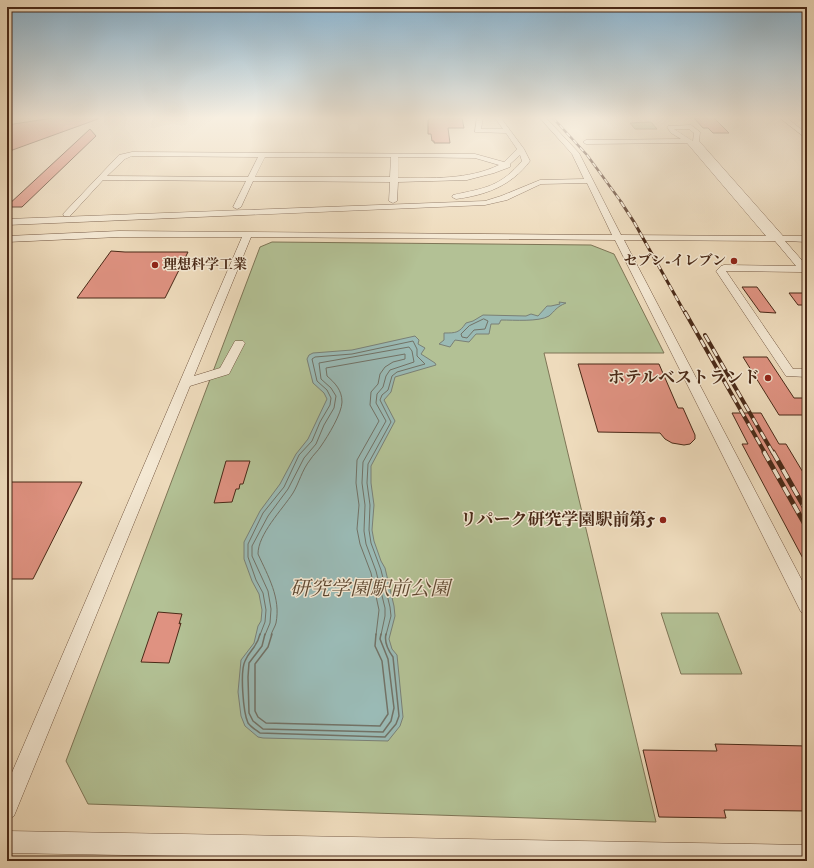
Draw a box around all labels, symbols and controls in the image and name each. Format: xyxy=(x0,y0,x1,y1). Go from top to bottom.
place label: セブン-イレブン xyxy=(623,252,726,270)
place label: 理想科学工業 xyxy=(163,256,247,274)
marker: セブン-イレブン xyxy=(729,256,739,266)
marker: 理想科学工業 xyxy=(150,260,160,270)
place label: ホテルベストランド xyxy=(608,367,760,389)
marker: ホテルベストランド xyxy=(763,373,773,383)
place label: リパーク研究学園駅前第5 xyxy=(460,509,656,531)
marker: リパーク研究学園駅前第5 xyxy=(658,515,668,525)
park label: 研究学園駅前公園 xyxy=(290,577,453,602)

